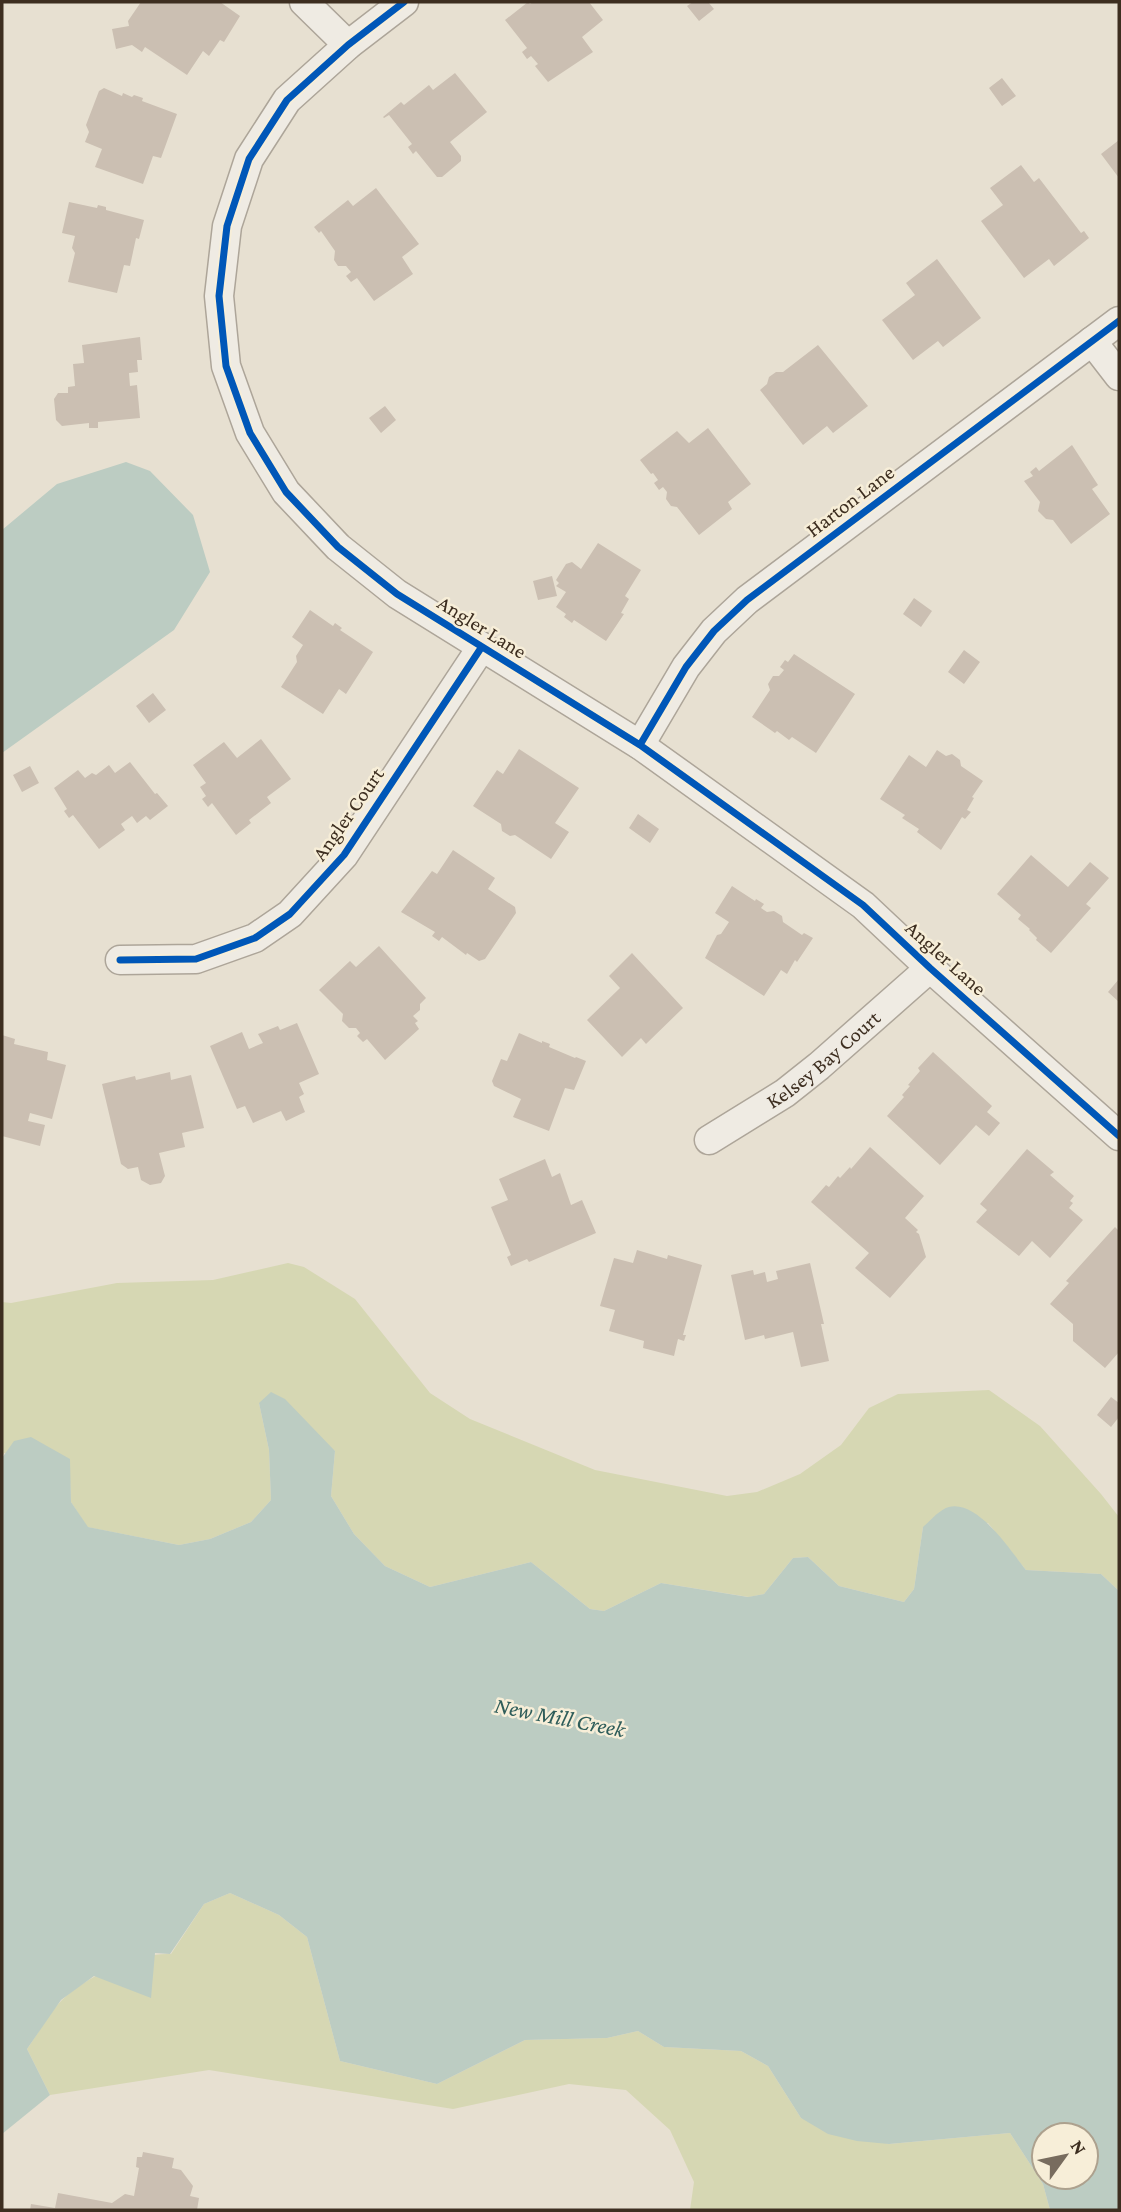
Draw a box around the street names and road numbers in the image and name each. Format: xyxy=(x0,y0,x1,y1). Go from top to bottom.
street label: Harton Lane xyxy=(801,460,899,542)
street label: Angler Lane xyxy=(433,590,531,664)
street label: Angler Court xyxy=(307,762,389,865)
street label: Angler Lane xyxy=(901,916,991,1000)
street label: Kelsey Bay Court xyxy=(762,1005,886,1114)

